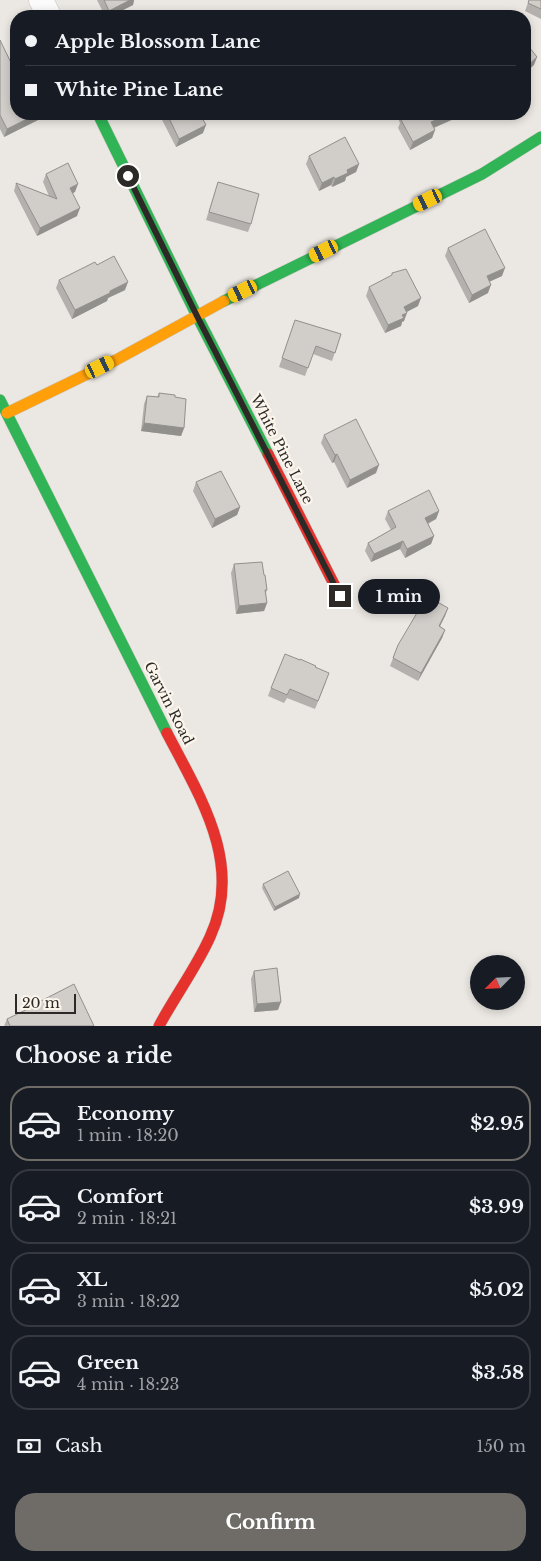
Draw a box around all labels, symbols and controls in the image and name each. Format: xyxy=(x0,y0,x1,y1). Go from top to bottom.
text: Apple Blossom Lane xyxy=(55,30,261,53)
text: White Pine Lane xyxy=(55,78,223,101)
route start xyxy=(117,165,139,187)
car xyxy=(411,187,444,213)
car xyxy=(307,238,340,264)
car xyxy=(226,278,259,304)
car xyxy=(83,354,116,380)
street label: White Pine Lane xyxy=(246,390,317,507)
callout: 1 min xyxy=(358,578,440,614)
route end xyxy=(329,585,351,607)
text: 1 min xyxy=(376,586,422,606)
street label: Garvin Road xyxy=(140,658,198,748)
north arrow xyxy=(470,955,525,1010)
map controls xyxy=(470,955,525,1010)
scale bar xyxy=(15,991,76,1014)
text: 20 m xyxy=(22,994,60,1012)
text: Choose a ride xyxy=(15,1042,172,1069)
icon: car xyxy=(17,1101,62,1146)
text: Economy xyxy=(77,1102,174,1125)
text: $2.95 xyxy=(470,1112,524,1135)
text: 1 min · 18:20 xyxy=(77,1125,179,1145)
icon: car xyxy=(17,1184,62,1229)
text: Comfort xyxy=(77,1185,164,1208)
text: $3.99 xyxy=(469,1195,524,1218)
text: 2 min · 18:21 xyxy=(77,1208,177,1228)
icon: car xyxy=(17,1267,62,1312)
text: XL xyxy=(77,1268,107,1291)
text: $5.02 xyxy=(469,1278,524,1301)
text: 3 min · 18:22 xyxy=(77,1291,180,1311)
icon: car xyxy=(17,1350,62,1395)
text: Green xyxy=(77,1351,139,1374)
text: $3.58 xyxy=(471,1361,524,1384)
text: 4 min · 18:23 xyxy=(77,1374,179,1394)
icon: cash xyxy=(15,1432,43,1460)
text: Cash xyxy=(55,1434,102,1457)
text: 150 m xyxy=(477,1436,526,1456)
button: Confirm xyxy=(15,1493,526,1551)

